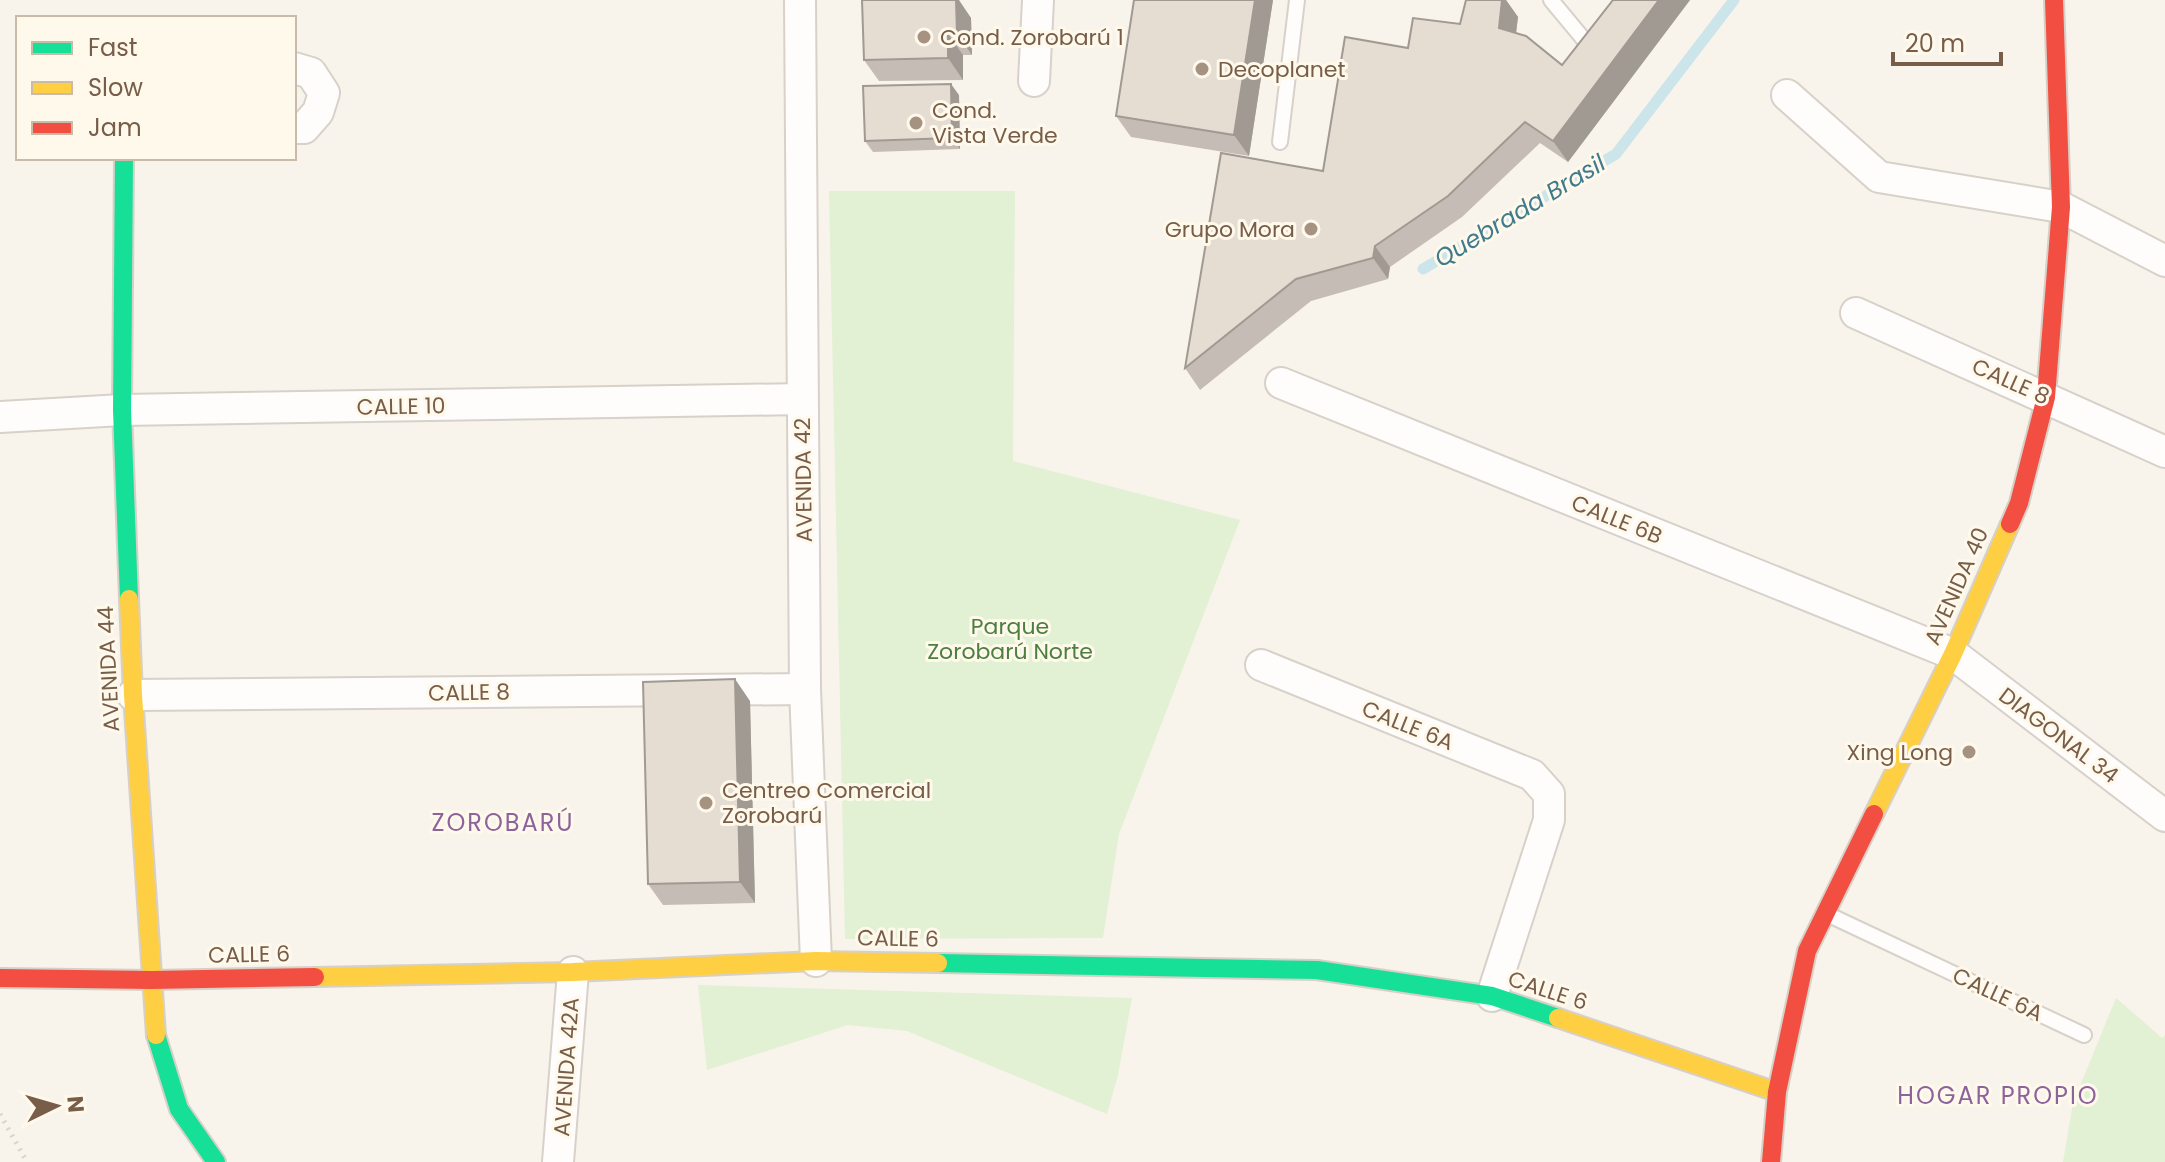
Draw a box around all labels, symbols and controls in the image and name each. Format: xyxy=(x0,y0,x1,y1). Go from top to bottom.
legend xyxy=(16,16,296,160)
scale bar xyxy=(1893,16,2001,66)
place label: Cond. Zorobarú 1 xyxy=(940,22,1124,53)
text: 20 m xyxy=(1905,27,1965,60)
marker: Cond. Zorobarú 1 xyxy=(915,28,933,46)
text: Fast xyxy=(88,31,138,64)
place label: Decoplanet xyxy=(1218,54,1346,85)
marker: Decoplanet xyxy=(1193,60,1211,78)
text: Slow xyxy=(88,71,143,104)
place label: Cond. Vista Verde xyxy=(932,95,1058,151)
text: Jam xyxy=(88,111,142,144)
marker: Cond. Vista Verde xyxy=(907,114,925,132)
water label: Quebrada Brasil xyxy=(1428,146,1612,275)
place label: Grupo Mora xyxy=(1165,214,1295,245)
marker: Grupo Mora xyxy=(1302,220,1320,238)
street label: CALLE 8 xyxy=(1967,351,2054,412)
street label: CALLE 10 xyxy=(356,390,446,423)
street label: AVENIDA 42 xyxy=(787,417,820,543)
street label: CALLE 6B xyxy=(1567,487,1667,552)
street label: AVENIDA 40 xyxy=(1917,522,1996,650)
street label: AVENIDA 44 xyxy=(90,605,127,733)
park label: Parque Zorobarú Norte xyxy=(927,611,1093,667)
street label: CALLE 8 xyxy=(428,676,510,709)
street label: DIAGONAL 34 xyxy=(1992,680,2125,791)
street label: CALLE 6A xyxy=(1357,693,1459,758)
place label: Xing Long xyxy=(1847,737,1953,768)
marker: Xing Long xyxy=(1960,743,1978,761)
place label: Centreo Comercial Zorobarú xyxy=(722,775,931,831)
marker: Centreo Comercial Zorobarú xyxy=(697,794,715,812)
district label: ZOROBARÚ xyxy=(432,806,574,839)
street label: CALLE 6 xyxy=(857,922,939,955)
street label: CALLE 6 xyxy=(208,938,290,971)
street label: CALLE 6A xyxy=(1947,960,2048,1029)
street label: CALLE 6 xyxy=(1504,963,1592,1018)
street label: AVENIDA 42A xyxy=(546,996,587,1138)
north arrow xyxy=(16,1066,96,1146)
district label: HOGAR PROPIO xyxy=(1897,1079,2099,1112)
text: N xyxy=(59,1095,92,1114)

